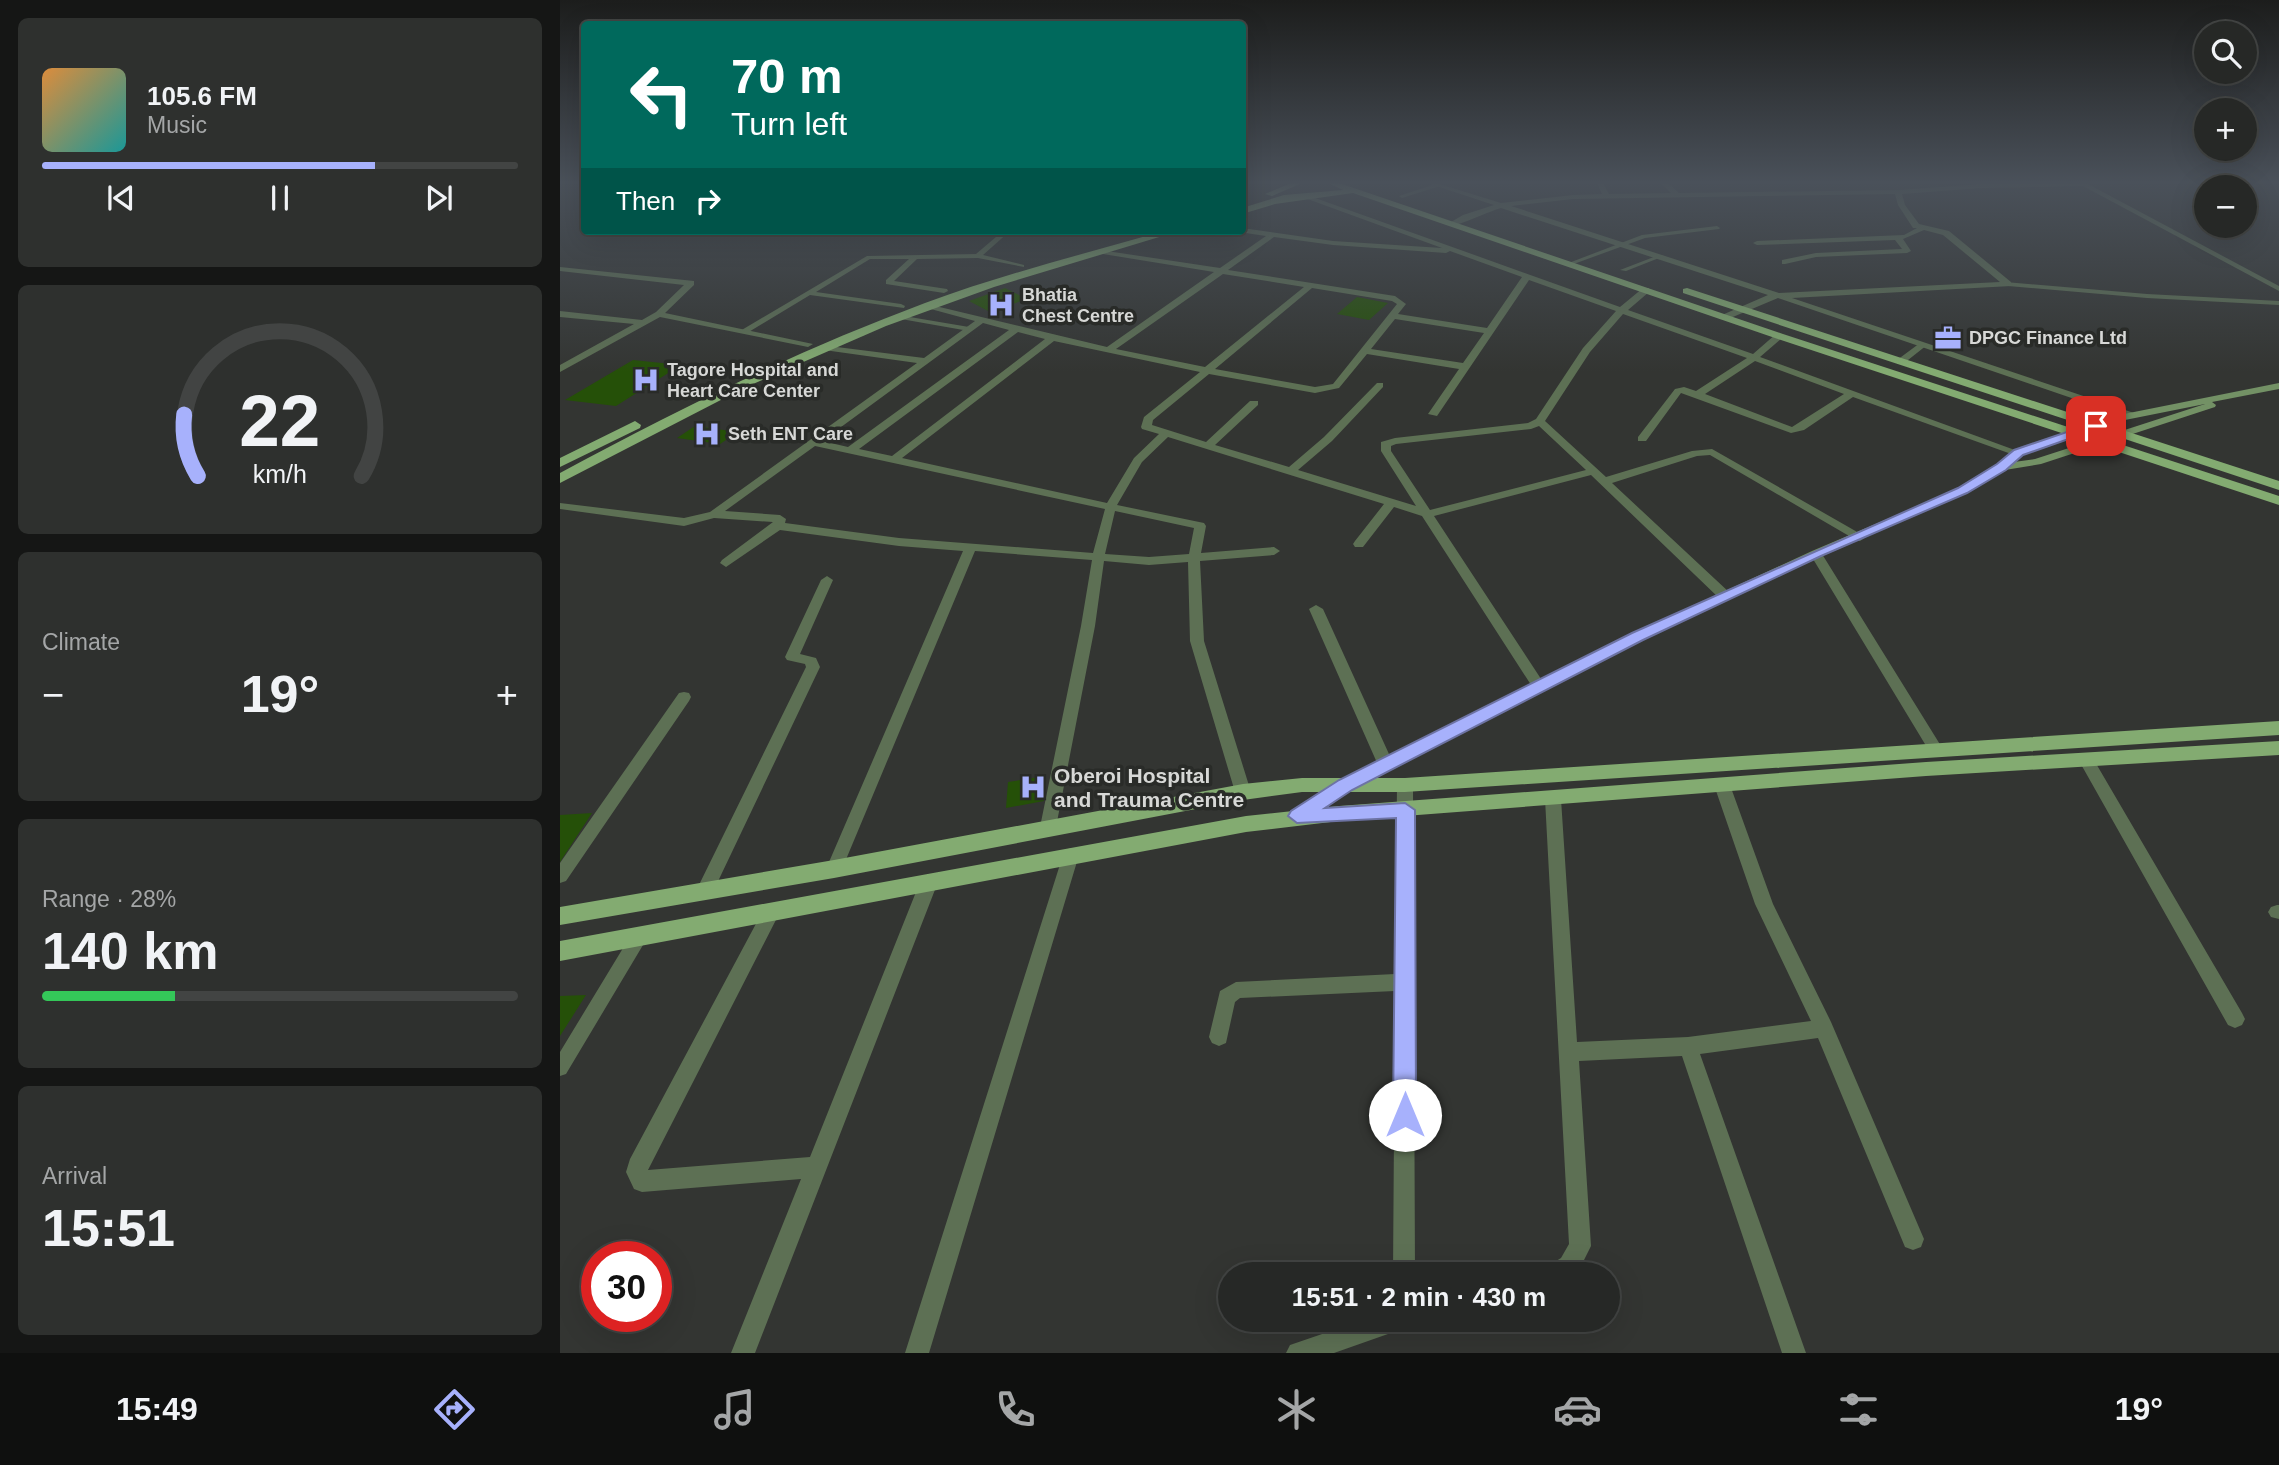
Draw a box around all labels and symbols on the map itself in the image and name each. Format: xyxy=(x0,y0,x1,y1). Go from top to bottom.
place label: Bhatia Chest Centre xyxy=(1022,285,1134,326)
hospital icon: Bhatia Chest Centre xyxy=(986,290,1016,320)
office icon: DPGC Finance Ltd xyxy=(1933,323,1963,353)
place label: DPGC Finance Ltd xyxy=(1969,328,2127,348)
place label: Tagore Hospital and Heart Care Center xyxy=(667,360,839,401)
hospital icon: Tagore Hospital and Heart Care Center xyxy=(631,365,661,395)
pin xyxy=(2066,396,2126,456)
hospital icon: Seth ENT Care xyxy=(692,419,722,449)
place label: Seth ENT Care xyxy=(728,424,853,444)
place label: Oberoi Hospital and Trauma Centre xyxy=(1054,764,1244,811)
hospital icon: Oberoi Hospital and Trauma Centre xyxy=(1018,772,1048,802)
position arrow xyxy=(1368,1078,1442,1152)
speed limit sign: 30 xyxy=(581,1241,672,1332)

